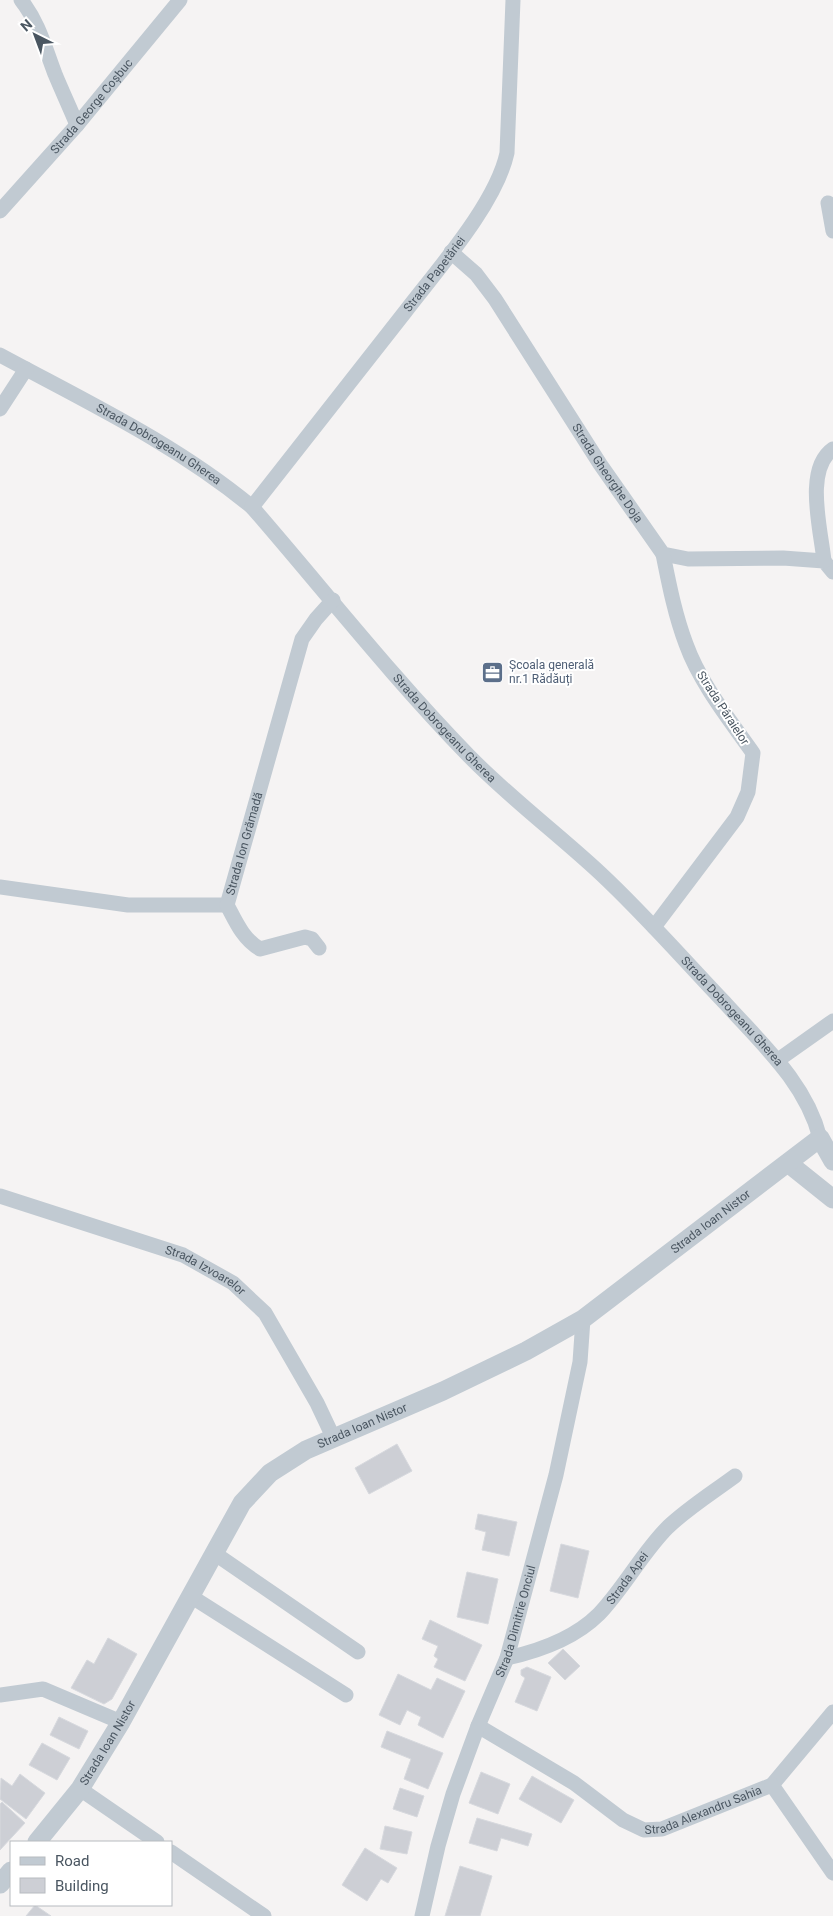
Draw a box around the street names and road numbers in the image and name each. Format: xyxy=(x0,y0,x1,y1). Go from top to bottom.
street label: Strada George Coșbuc xyxy=(48,56,135,157)
street label: Strada Papetăriei xyxy=(401,234,468,315)
street label: Strada Dobrogeanu Gherea xyxy=(94,401,224,488)
street label: Strada Gheorghe Doja xyxy=(569,421,646,525)
street label: Strada Pâraielor xyxy=(694,668,752,748)
street label: Strada Dobrogeanu Gherea xyxy=(390,671,499,785)
street label: Strada Ion Grămadă xyxy=(223,791,265,897)
street label: Strada Dobrogeanu Gherea xyxy=(678,954,786,1069)
street label: Strada Ioan Nistor xyxy=(668,1187,753,1256)
street label: Strada Izvoarelor xyxy=(163,1243,248,1298)
street label: Strada Ioan Nistor xyxy=(315,1400,409,1451)
street label: Strada Apei xyxy=(603,1549,651,1607)
street label: Strada Dimitrie Onciul xyxy=(493,1564,539,1679)
street label: Strada Ioan Nistor xyxy=(77,1698,138,1788)
street label: Strada Alexandru Sahia xyxy=(644,1783,764,1837)

